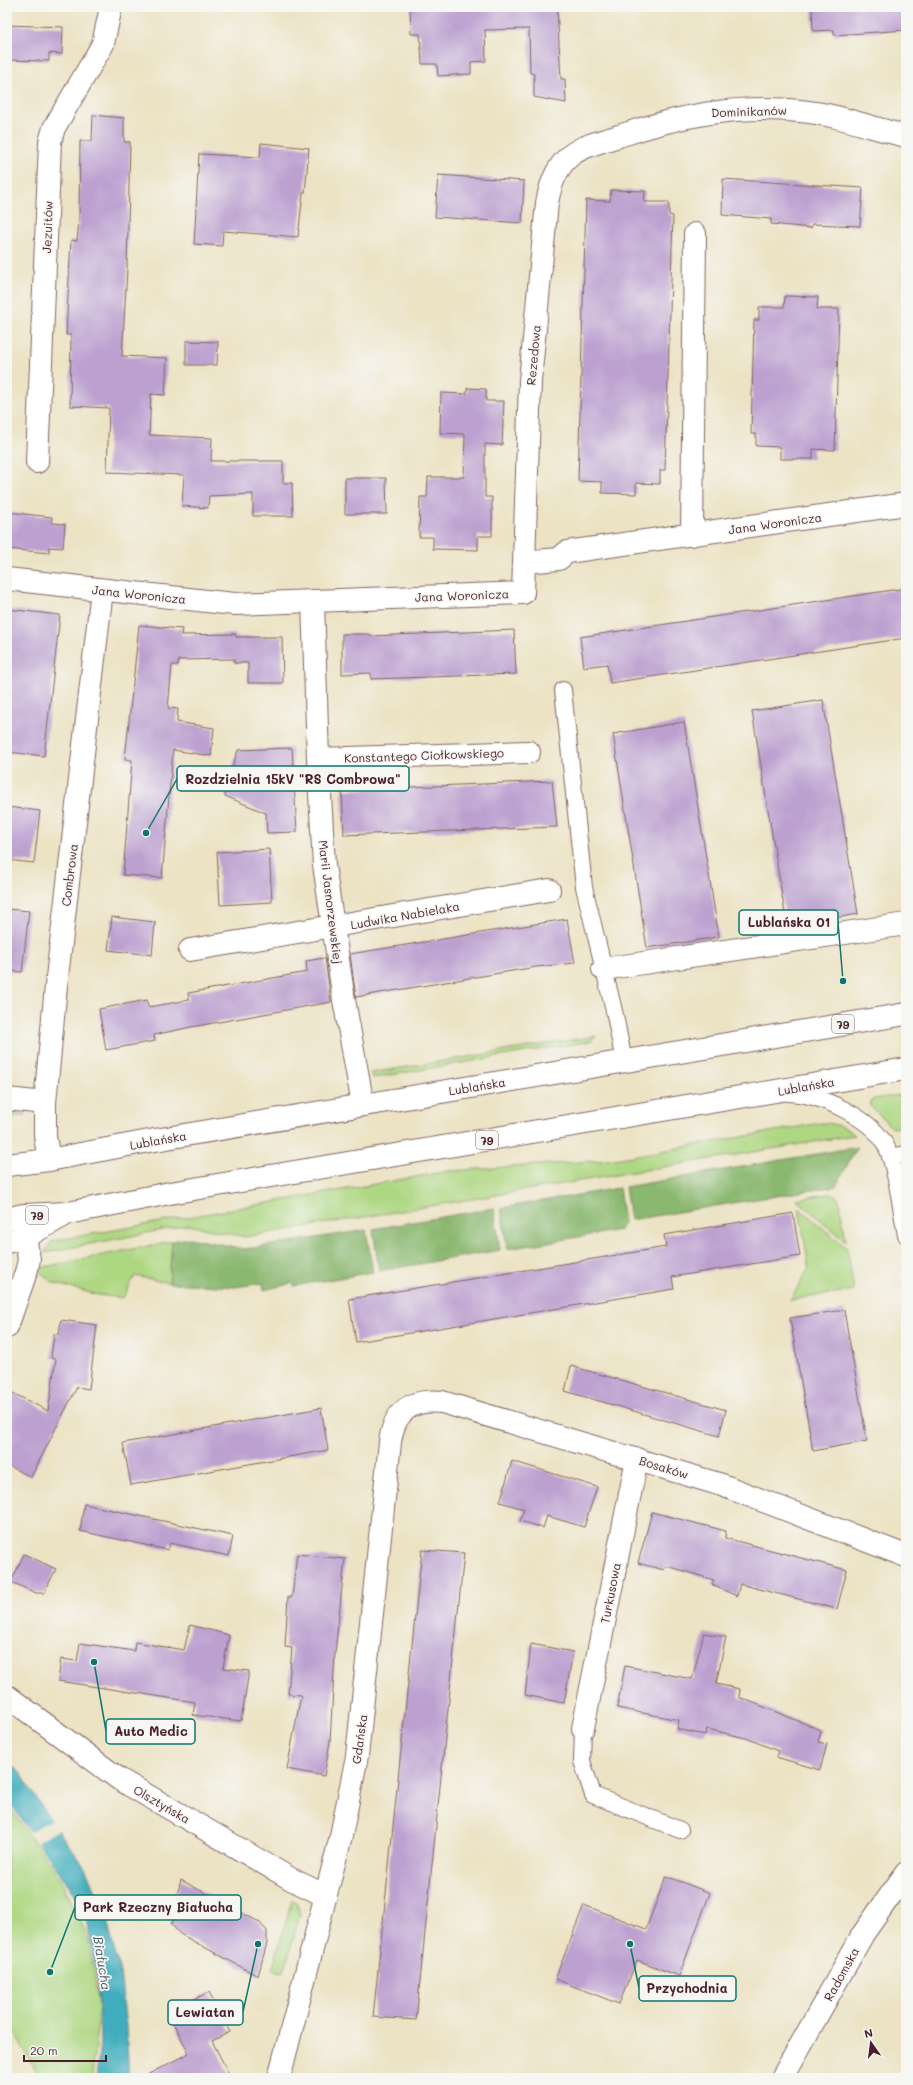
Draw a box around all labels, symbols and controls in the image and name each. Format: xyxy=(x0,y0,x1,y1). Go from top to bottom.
street label: Dominikanów xyxy=(711,102,787,120)
street label: Jezuitów xyxy=(38,200,56,254)
street label: Rezedowa xyxy=(522,324,544,386)
street label: Jana Woronicza xyxy=(727,509,823,537)
street label: Jana Woronicza xyxy=(91,581,187,607)
street label: Jana Woronicza xyxy=(415,585,509,605)
street label: Konstantego Ciołkowskiego xyxy=(344,744,504,766)
callout: Rozdzielnia 15kV "RS Combrowa" xyxy=(177,766,409,791)
text: Rozdzielnia 15kV "RS Combrowa" xyxy=(185,770,401,787)
street label: Marii Jasnorzewskiej xyxy=(315,839,347,965)
street label: Combrowa xyxy=(57,843,81,907)
street label: Ludwika Nabielaka xyxy=(349,898,461,932)
callout: Lublańska 01 xyxy=(739,910,838,935)
text: Lublańska 01 xyxy=(748,913,830,930)
road number: 79 xyxy=(832,1015,854,1033)
street label: Lublańska xyxy=(776,1073,836,1099)
street label: Lublańska xyxy=(447,1074,507,1098)
street label: Lublańska xyxy=(128,1127,188,1153)
road number: 79 xyxy=(476,1131,498,1149)
road number: 79 xyxy=(26,1206,48,1224)
street label: Bosaków xyxy=(637,1452,691,1482)
street label: Turkusowa xyxy=(596,1561,624,1625)
street label: Gdańska xyxy=(348,1713,370,1765)
callout: Auto Medic xyxy=(106,1719,195,1744)
text: Auto Medic xyxy=(114,1722,188,1739)
street label: Olsztyńska xyxy=(131,1781,193,1827)
callout: Park Rzeczny Białucha xyxy=(75,1895,241,1920)
text: Park Rzeczny Białucha xyxy=(83,1898,233,1916)
water label: Białucha xyxy=(90,1935,116,1991)
street label: Radomska xyxy=(820,1944,862,2004)
callout: Przychodnia xyxy=(639,1976,736,2001)
text: Przychodnia xyxy=(646,1979,728,1997)
callout: Lewiatan xyxy=(168,2000,243,2025)
text: Lewiatan xyxy=(176,2003,234,2020)
north arrow xyxy=(851,2023,891,2063)
text: N xyxy=(863,2025,874,2041)
scale bar xyxy=(24,2037,106,2063)
text: 20 m xyxy=(30,2042,58,2058)

